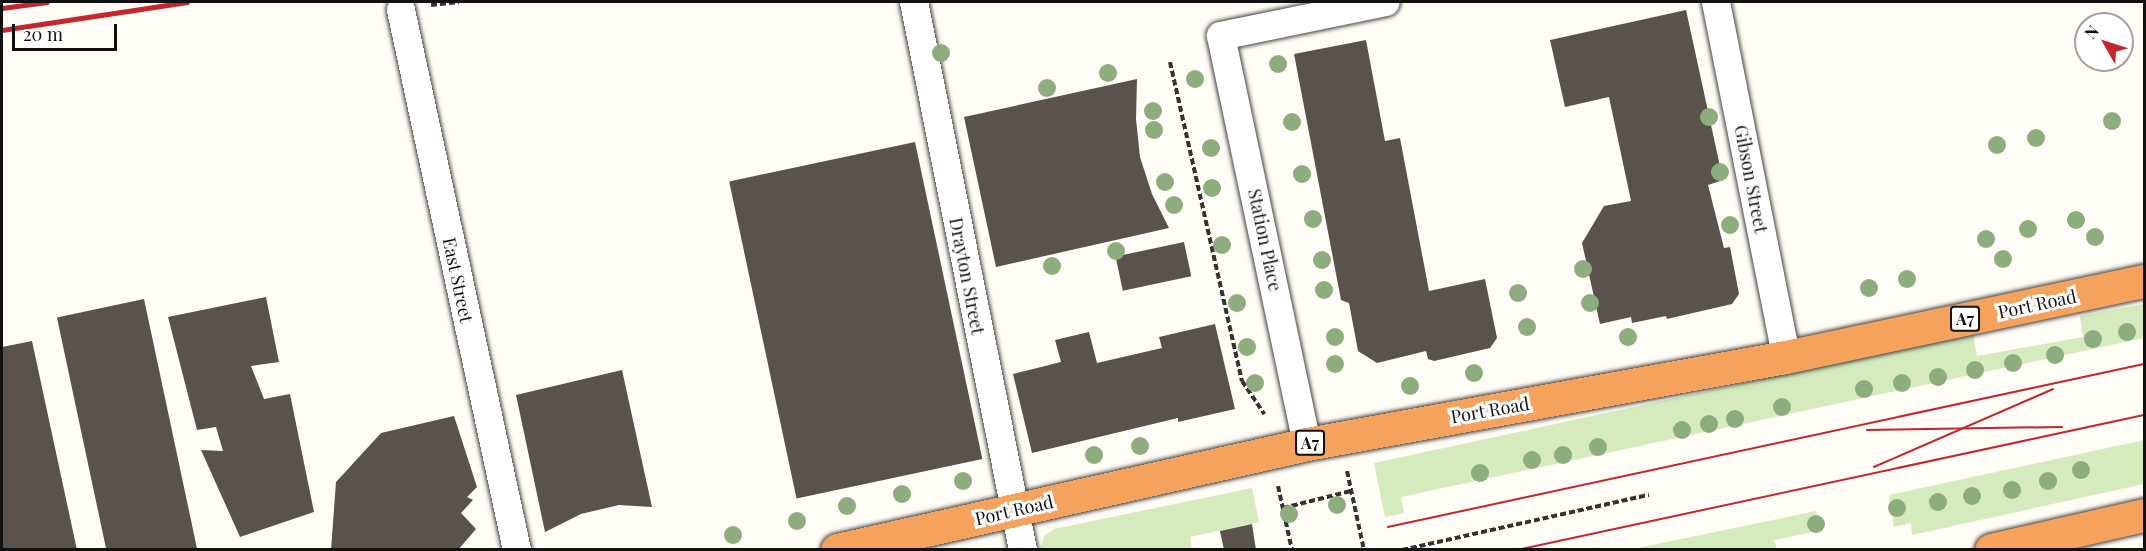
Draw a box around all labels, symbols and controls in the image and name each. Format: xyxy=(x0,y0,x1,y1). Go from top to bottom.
scale bar xyxy=(15,12,120,50)
north arrow xyxy=(2074,12,2134,72)
text: N xyxy=(2079,21,2103,43)
text: 20 m xyxy=(23,22,63,46)
street label: Gibson Street xyxy=(1730,123,1772,235)
street label: Station Place xyxy=(1244,187,1286,293)
street label: Drayton Street xyxy=(945,216,989,336)
street label: East Street xyxy=(438,235,478,325)
street label: Port Road xyxy=(1996,285,2078,323)
road number: A7 xyxy=(1950,306,1980,332)
street label: Port Road xyxy=(1449,392,1531,428)
road number: A7 xyxy=(1295,430,1325,456)
street label: Port Road xyxy=(973,490,1055,530)

